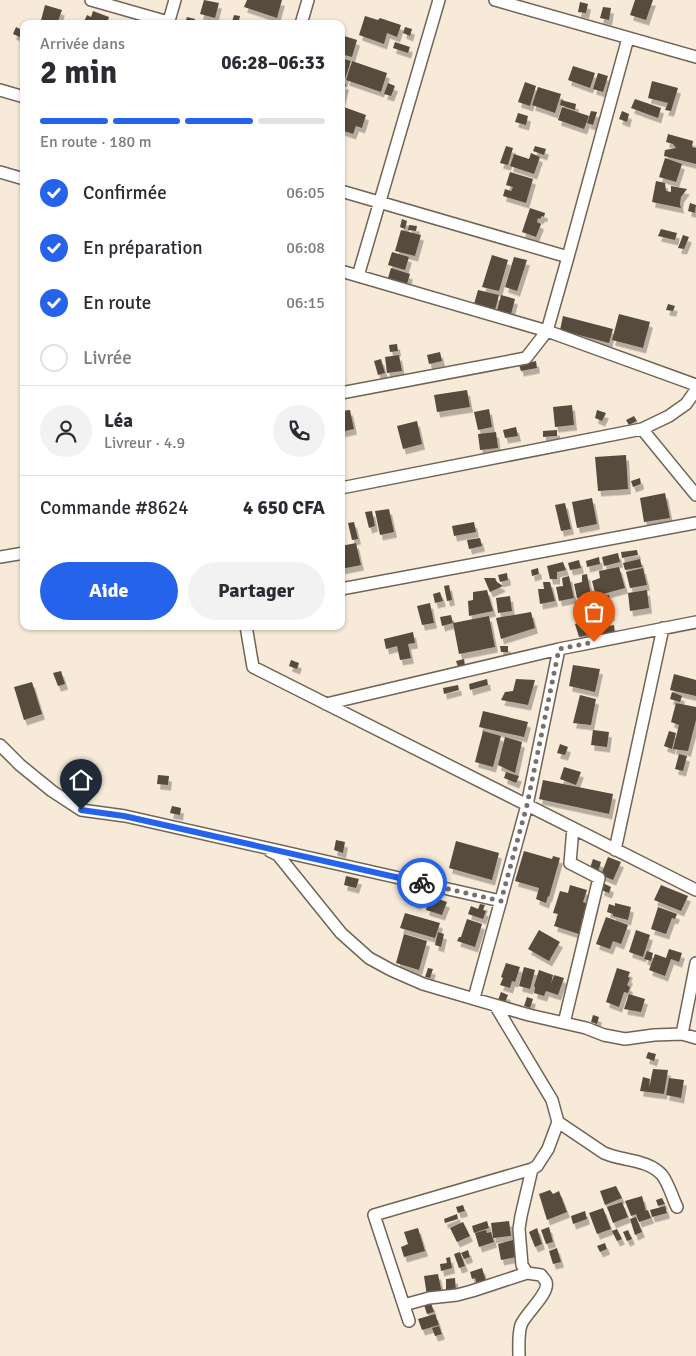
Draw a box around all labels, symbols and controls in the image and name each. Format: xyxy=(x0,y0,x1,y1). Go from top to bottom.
text: Arrivée dans xyxy=(40,34,125,54)
text: 06:28–06:33 xyxy=(221,51,325,75)
text: 2 min xyxy=(40,53,117,92)
text: En route · 180 m xyxy=(40,132,152,152)
icon: check xyxy=(40,179,68,207)
text: Confirmée xyxy=(83,181,167,205)
text: 06:05 xyxy=(286,183,325,203)
icon: check xyxy=(40,234,68,262)
text: En préparation xyxy=(83,236,203,260)
text: 06:08 xyxy=(286,238,325,258)
icon: check xyxy=(40,289,68,317)
text: En route xyxy=(83,291,151,315)
text: 06:15 xyxy=(286,293,325,313)
text: Livrée xyxy=(83,346,132,370)
button: person xyxy=(40,405,92,457)
button: phone xyxy=(273,405,325,457)
text: Léa xyxy=(104,409,133,433)
text: Livreur · 4.9 xyxy=(104,433,185,453)
text: Commande #8624 xyxy=(40,496,189,520)
text: 4 650 CFA xyxy=(243,496,325,520)
button: Aide xyxy=(40,562,178,620)
button: Partager xyxy=(188,562,325,620)
pin xyxy=(573,591,615,642)
icon: bag xyxy=(580,598,608,626)
pin xyxy=(60,759,102,810)
icon: home xyxy=(67,766,95,794)
courier xyxy=(397,858,447,908)
icon: bike xyxy=(408,869,436,897)

